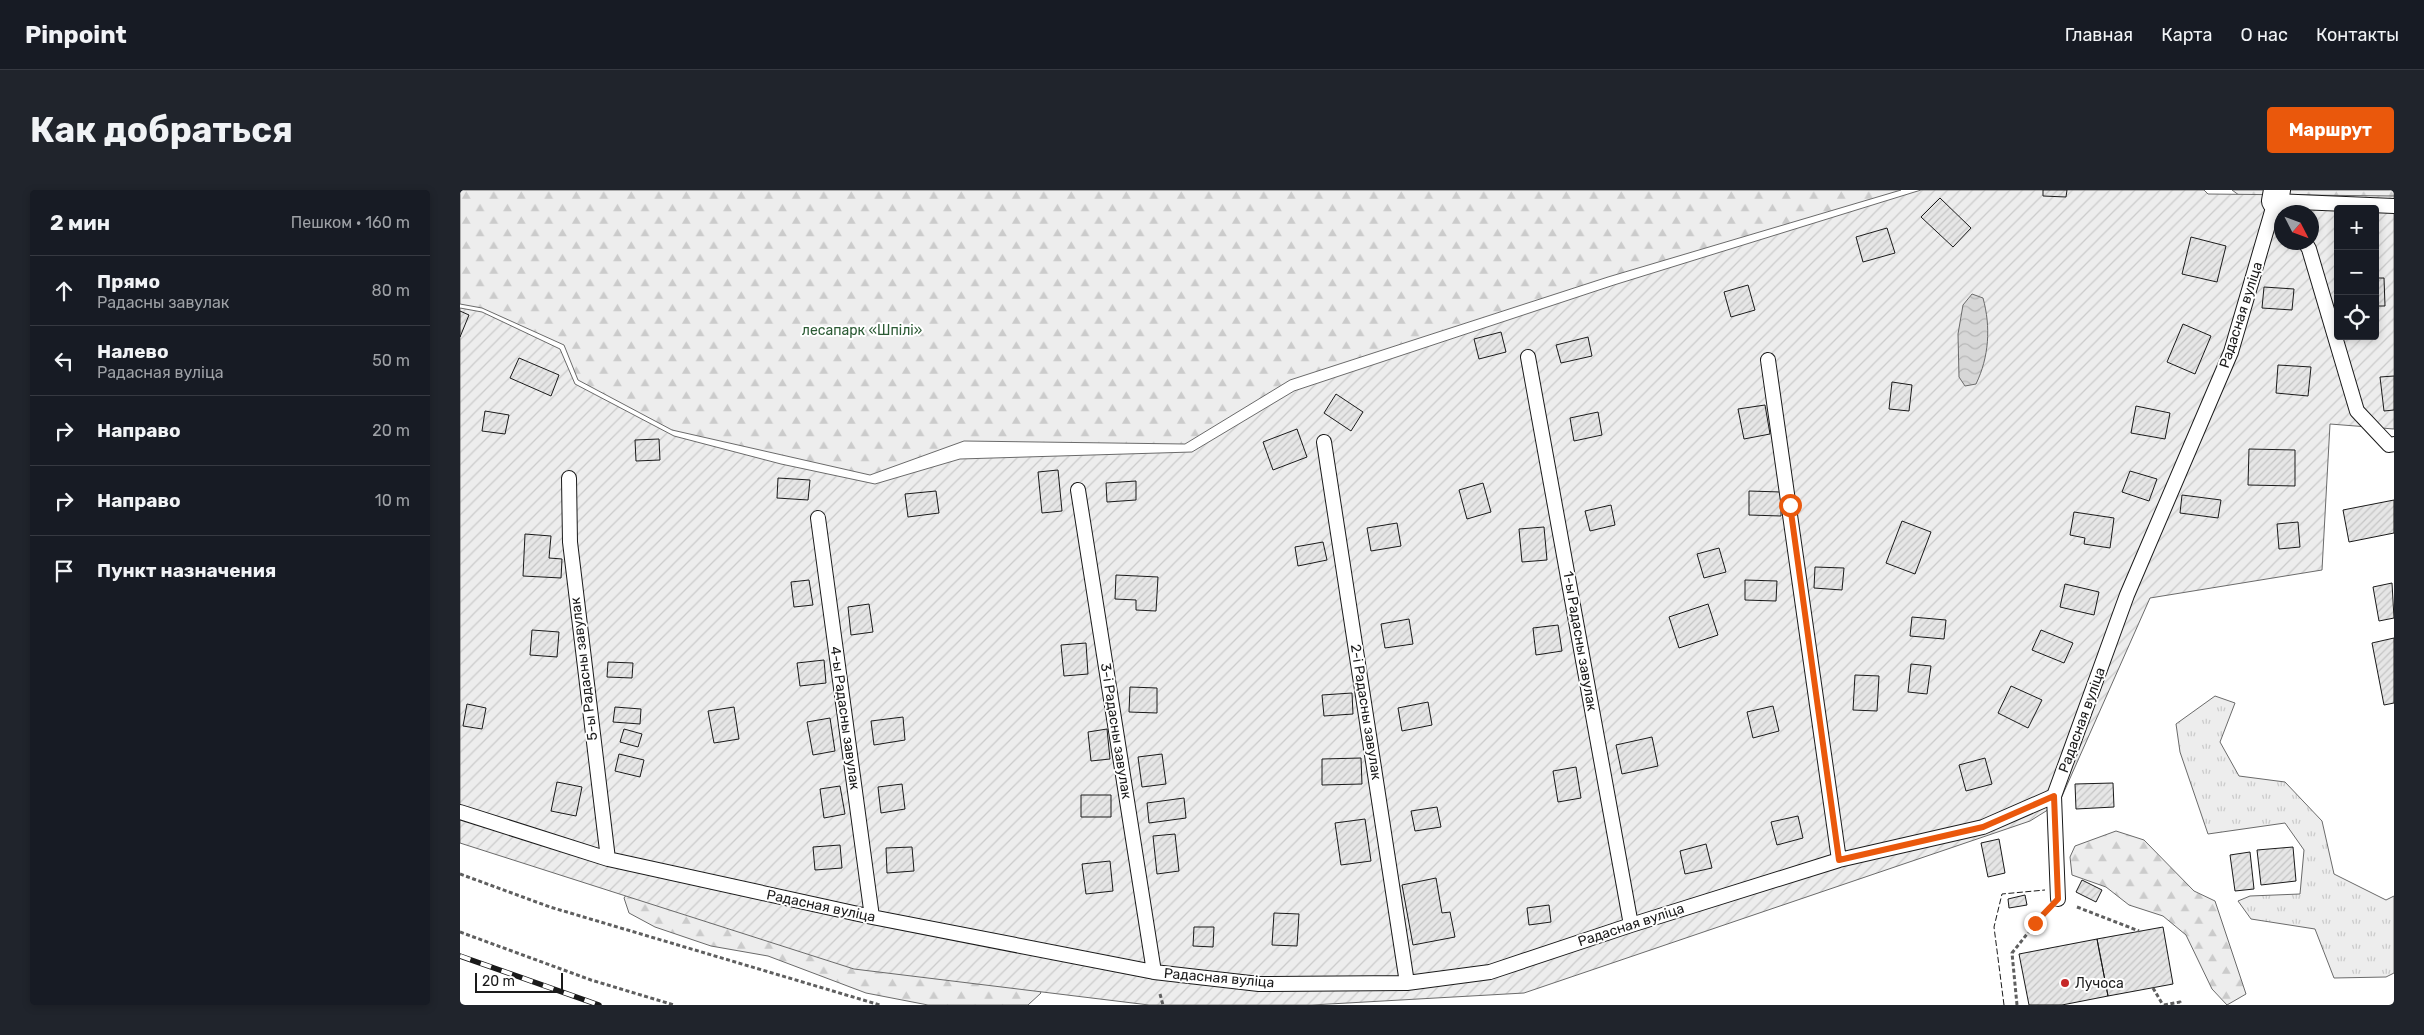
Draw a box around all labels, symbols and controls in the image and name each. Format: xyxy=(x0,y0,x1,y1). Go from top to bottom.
text: Pinpoint xyxy=(25,21,127,49)
text: Главная xyxy=(2065,24,2133,46)
text: Карта xyxy=(2161,24,2213,46)
text: О нас xyxy=(2241,24,2288,46)
text: Контакты xyxy=(2316,24,2399,46)
button: Маршрут xyxy=(2267,107,2394,153)
text: Как добраться xyxy=(30,109,293,151)
north arrow xyxy=(2274,205,2319,250)
map controls xyxy=(2334,205,2379,340)
button: + xyxy=(2334,205,2379,250)
text: 2 мин xyxy=(50,210,110,235)
text: Пешком · 160 m xyxy=(291,213,410,232)
button: − xyxy=(2334,250,2379,295)
street label: Радасная вуліца xyxy=(2216,260,2266,370)
text: Прямо xyxy=(97,270,160,293)
icon: ahead xyxy=(50,277,78,305)
text: 80 m xyxy=(372,281,410,300)
text: Радасны завулак xyxy=(97,293,229,312)
button: locate xyxy=(2334,295,2379,340)
park label: лесапарк «Шпілі» xyxy=(802,322,922,339)
text: Налево xyxy=(97,340,169,363)
icon: left xyxy=(50,347,78,375)
text: 50 m xyxy=(372,351,410,370)
text: Радасная вуліца xyxy=(97,363,224,382)
icon: right xyxy=(50,417,78,445)
text: Направо xyxy=(97,419,181,442)
text: 20 m xyxy=(372,421,410,440)
icon: right xyxy=(50,487,78,515)
text: Направо xyxy=(97,489,181,512)
text: 10 m xyxy=(375,491,410,510)
route start xyxy=(1779,494,1802,517)
icon: arrive xyxy=(50,557,78,585)
text: Пункт назначения xyxy=(97,559,276,582)
street label: 1-ы Радасны завулак xyxy=(1559,570,1601,713)
street label: 5-ы Радасны завулак xyxy=(567,596,601,742)
street label: 2-і Радасны завулак xyxy=(1347,643,1385,782)
street label: 4-ы Радасны завулак xyxy=(827,645,864,791)
street label: 3-і Радасны завулак xyxy=(1097,662,1135,801)
street label: Радасная вуліца xyxy=(2055,665,2109,775)
street label: Радасная вуліца xyxy=(765,886,877,926)
street label: Радасная вуліца xyxy=(1576,900,1686,950)
route end xyxy=(2024,912,2047,935)
street label: Радасная вуліца xyxy=(1163,965,1275,991)
scale bar xyxy=(475,970,562,993)
text: 20 m xyxy=(482,973,515,990)
place label: Лучоса xyxy=(2075,975,2124,992)
marker: Лучоса xyxy=(2059,977,2071,989)

